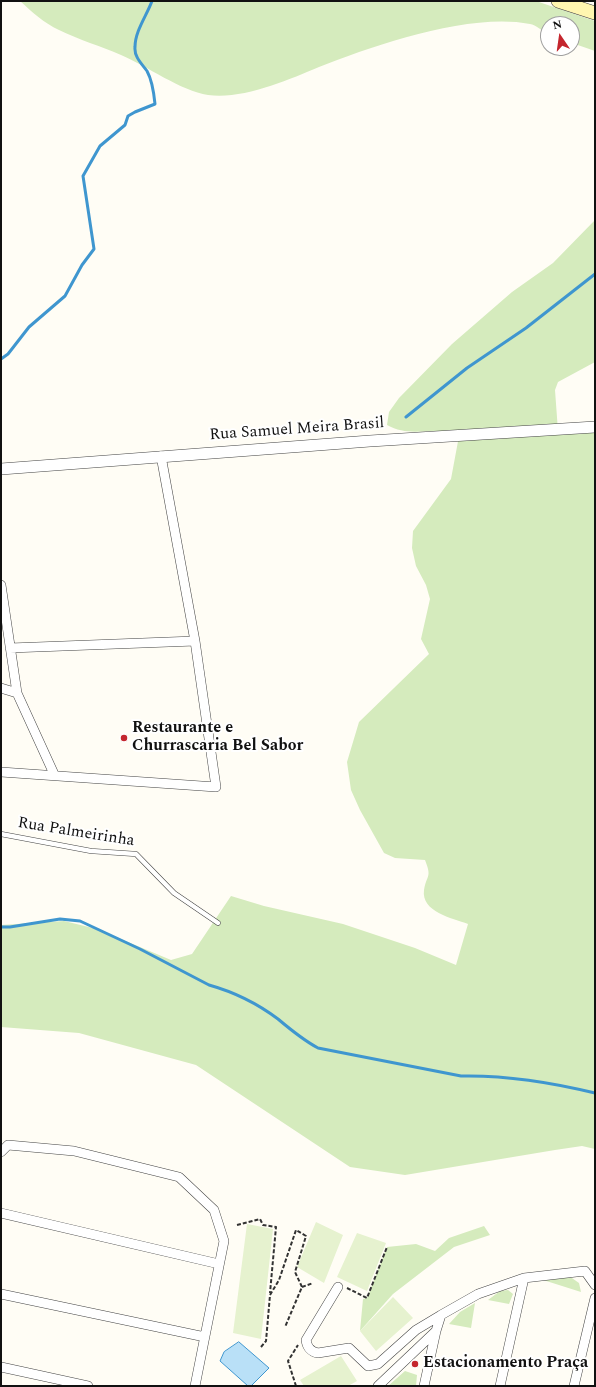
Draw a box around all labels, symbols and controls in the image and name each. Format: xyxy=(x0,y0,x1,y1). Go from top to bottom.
north arrow xyxy=(540,16,580,56)
text: N xyxy=(551,16,564,34)
street label: Rua Samuel Meira Brasil xyxy=(209,414,385,446)
place label: Restaurante e Churrascaria Bel Sabor xyxy=(132,719,303,757)
marker: Restaurante e Churrascaria Bel Sabor xyxy=(119,733,129,743)
street label: Rua Palmeirinha xyxy=(16,814,136,852)
place label: Estacionamento Praça xyxy=(423,1354,588,1374)
marker: Estacionamento Praça xyxy=(410,1359,420,1369)

